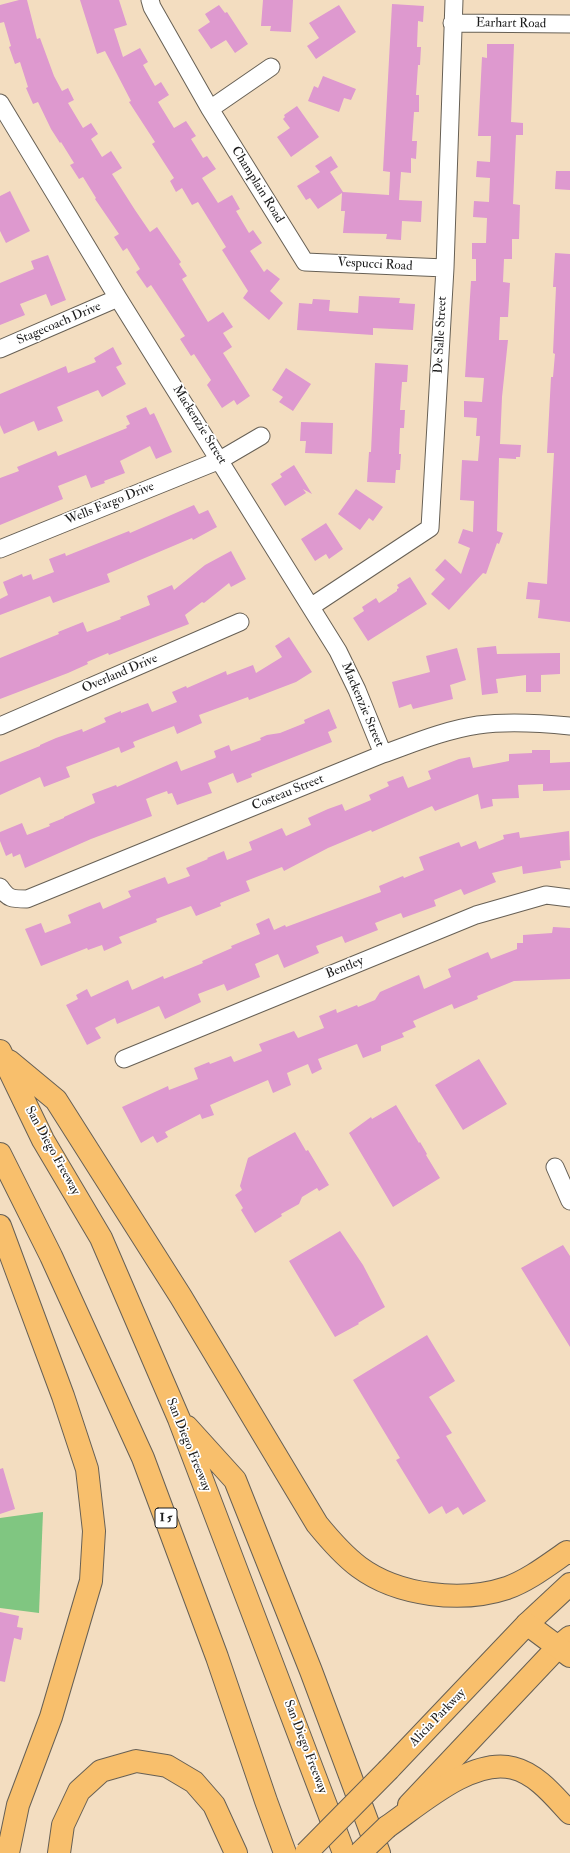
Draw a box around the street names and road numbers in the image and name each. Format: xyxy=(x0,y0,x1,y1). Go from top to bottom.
street label: Earhart Road xyxy=(476,16,546,32)
street label: Champlain Road xyxy=(227,144,287,226)
street label: Vespucci Road xyxy=(337,255,413,275)
street label: De Salle Street xyxy=(431,296,451,374)
street label: Stagecoach Drive xyxy=(15,299,103,349)
street label: Mackenzie Street xyxy=(168,383,230,467)
street label: Wells Fargo Drive xyxy=(63,479,157,529)
street label: Overland Drive xyxy=(80,651,160,697)
street label: Mackenzie Street xyxy=(337,660,387,750)
street label: Costeau Street xyxy=(250,772,326,814)
street label: Bentley xyxy=(324,953,366,983)
street label: San Diego Freeway xyxy=(21,1104,83,1198)
street label: San Diego Freeway xyxy=(162,1396,214,1494)
road number: I 5 xyxy=(155,1508,177,1528)
street label: Alicia Parkway xyxy=(407,1686,469,1750)
street label: San Diego Freeway xyxy=(280,1698,330,1796)

